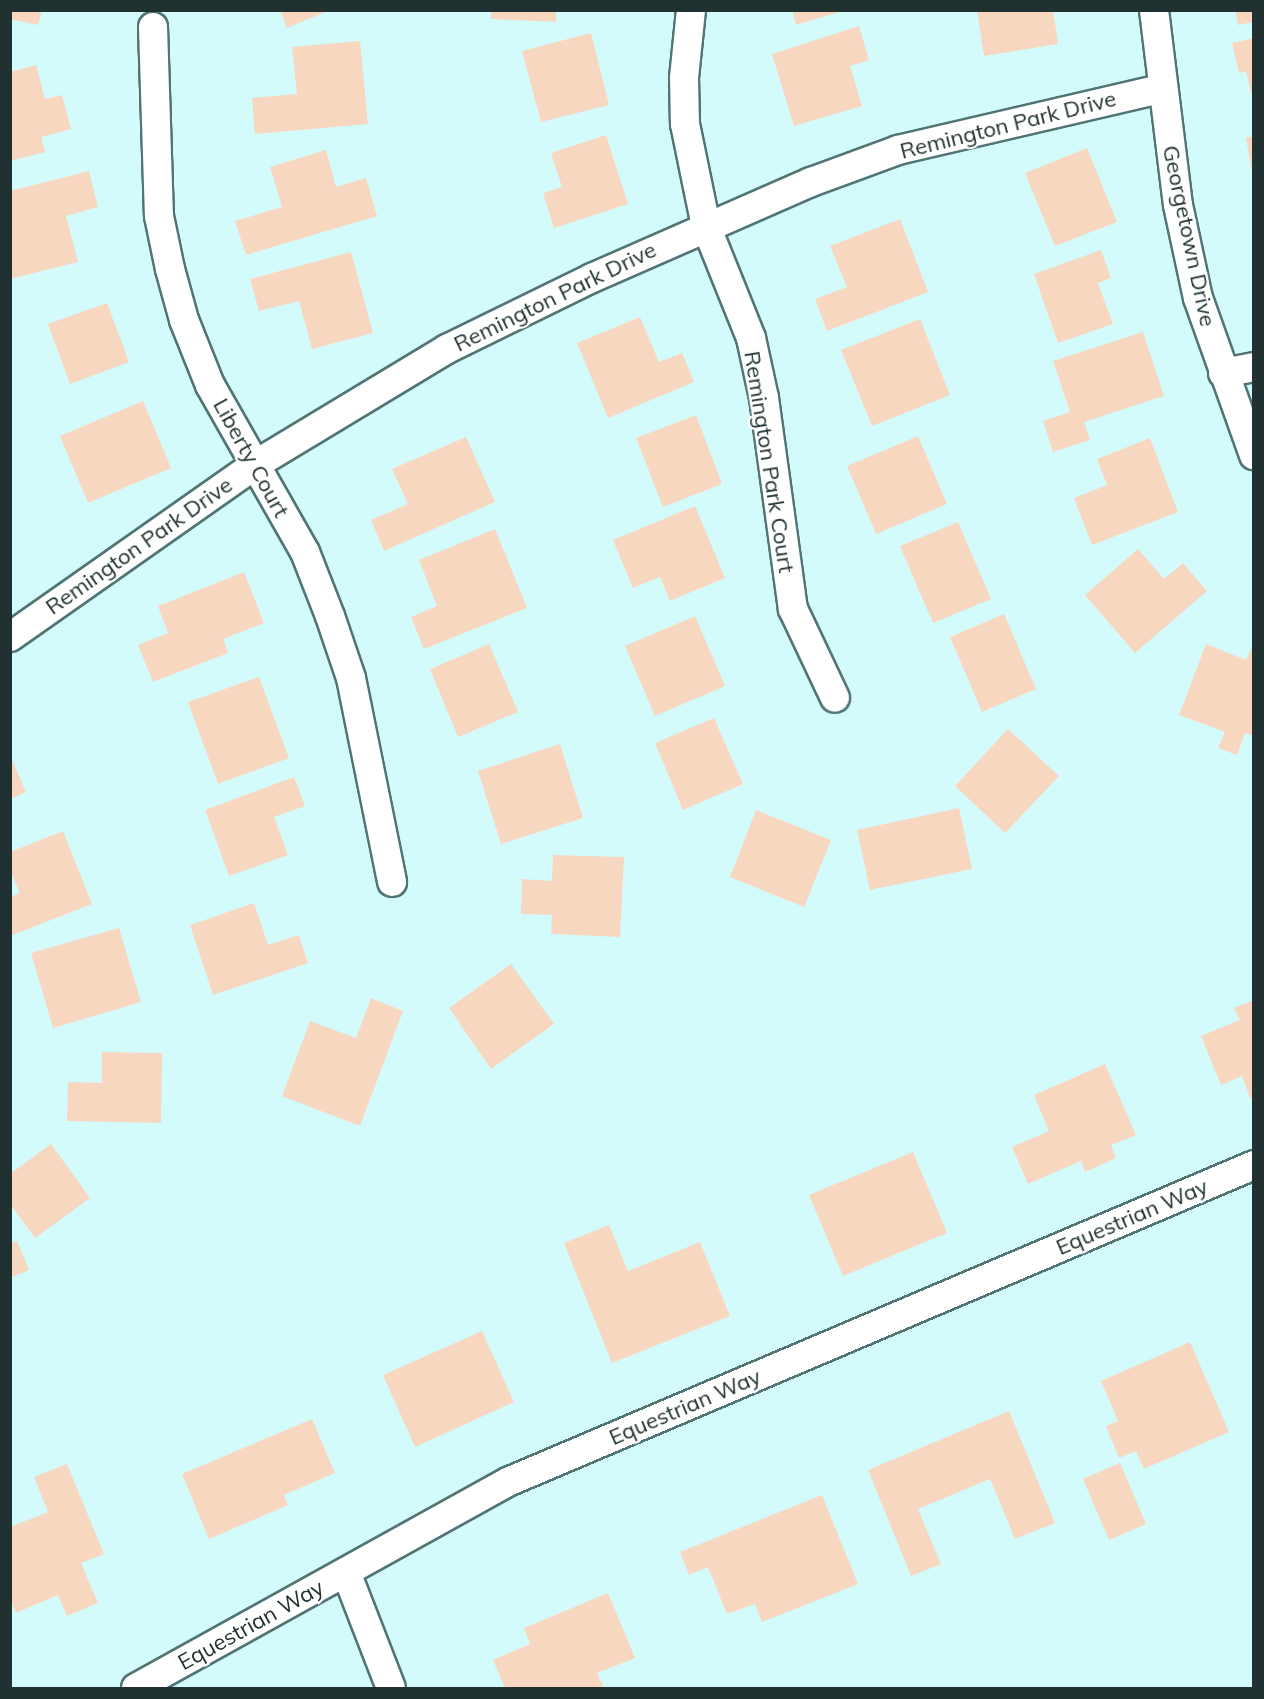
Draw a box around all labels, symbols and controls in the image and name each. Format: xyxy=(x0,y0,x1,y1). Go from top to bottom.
street label: Remington Park Drive xyxy=(897,85,1119,165)
street label: Georgetown Drive xyxy=(1157,143,1221,329)
street label: Remington Park Drive xyxy=(450,237,660,357)
street label: Remington Park Court xyxy=(738,349,800,575)
street label: Liberty Court xyxy=(207,394,295,522)
street label: Remington Park Drive xyxy=(41,472,237,620)
street label: Equestrian Way xyxy=(1052,1173,1212,1261)
street label: Equestrian Way xyxy=(605,1363,765,1451)
street label: Equestrian Way xyxy=(174,1574,328,1676)

